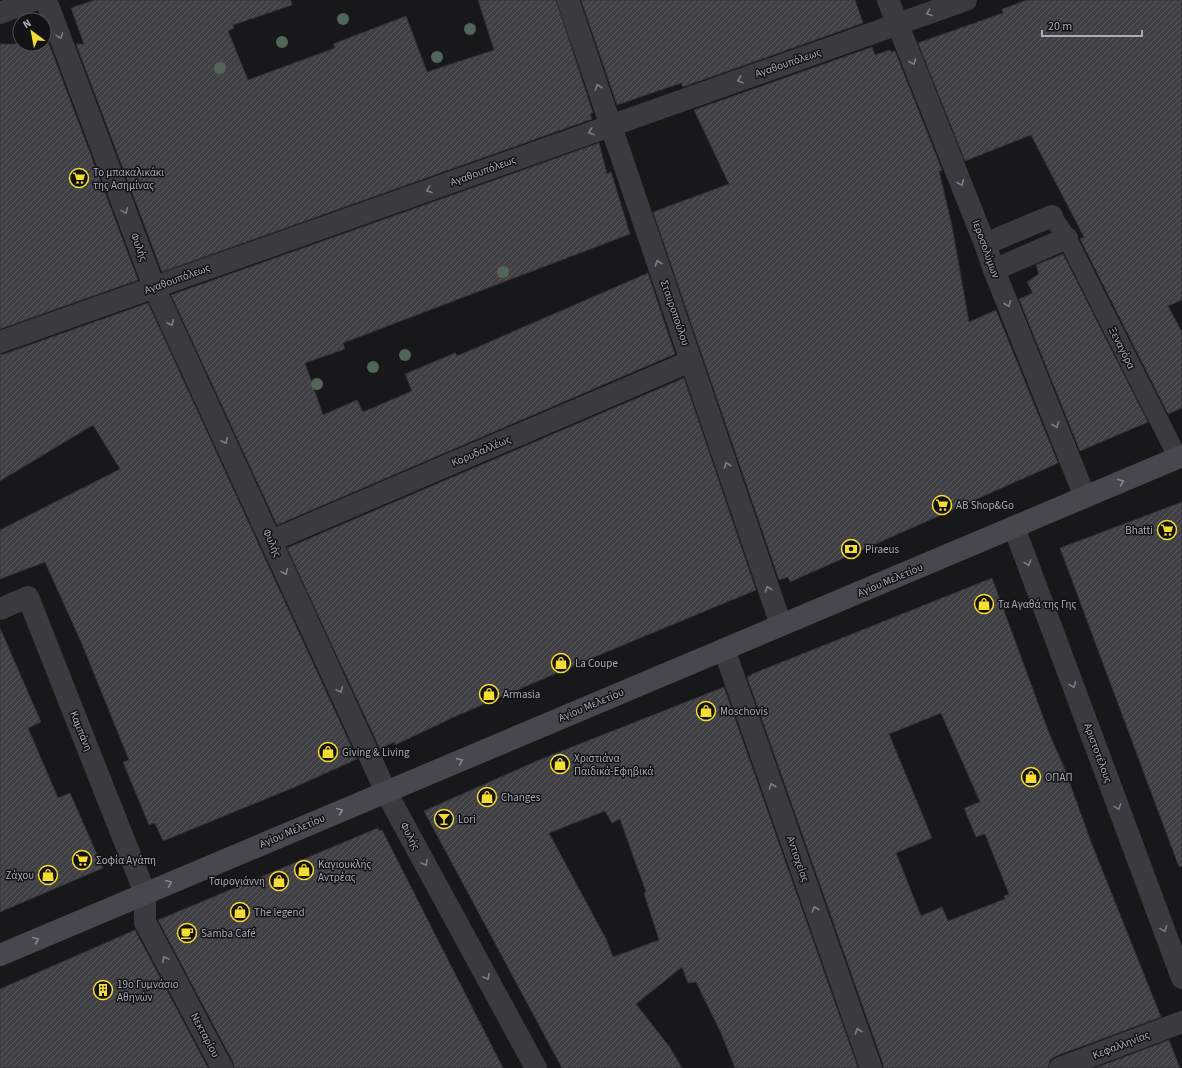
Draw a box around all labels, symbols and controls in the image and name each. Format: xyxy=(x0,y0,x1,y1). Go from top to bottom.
one-way arrow xyxy=(925,8,932,17)
north arrow xyxy=(12,12,52,52)
scale bar xyxy=(1042,12,1142,38)
text: N xyxy=(20,16,34,32)
text: 20 m xyxy=(1048,18,1072,35)
one-way arrow xyxy=(55,33,63,40)
street label: Αγαθουπόλεως xyxy=(753,45,823,81)
one-way arrow xyxy=(908,59,916,66)
one-way arrow xyxy=(737,75,744,83)
one-way arrow xyxy=(594,83,603,90)
one-way arrow xyxy=(588,128,595,136)
street label: Αγαθουπόλεως xyxy=(448,152,518,190)
place label: Το μπακαλικάκι της Ασημίνας xyxy=(93,165,164,193)
supermarket icon: Το μπακαλικάκι της Ασημίνας xyxy=(68,167,90,189)
one-way arrow xyxy=(956,180,964,187)
one-way arrow xyxy=(426,185,433,194)
one-way arrow xyxy=(121,207,129,214)
street label: Ιεροσολύμων xyxy=(968,218,1004,280)
street label: Φυλής xyxy=(127,231,151,264)
one-way arrow xyxy=(654,259,663,266)
street label: Αγαθουπόλεως xyxy=(142,260,212,298)
street label: Σταυροπούλου xyxy=(657,278,693,348)
one-way arrow xyxy=(1003,301,1011,308)
one-way arrow xyxy=(166,318,174,326)
street label: Ξεναγόρα xyxy=(1105,324,1139,372)
one-way arrow xyxy=(1052,421,1060,428)
street label: Κορυδαλλέως xyxy=(449,432,513,470)
one-way arrow xyxy=(220,436,228,444)
one-way arrow xyxy=(723,462,731,469)
one-way arrow xyxy=(1117,478,1124,486)
supermarket icon: ΑΒ Shop&Go xyxy=(931,494,953,516)
place label: ΑΒ Shop&Go xyxy=(956,498,1014,513)
supermarket icon: Bhatti xyxy=(1156,519,1178,541)
place label: Bhatti xyxy=(1125,523,1153,538)
street label: Φυλής xyxy=(259,526,285,560)
bank icon: Piraeus xyxy=(840,538,862,560)
place label: Piraeus xyxy=(865,542,899,557)
street label: Αγίου Μελετίου xyxy=(855,559,925,601)
one-way arrow xyxy=(1023,560,1031,567)
one-way arrow xyxy=(280,567,288,575)
one-way arrow xyxy=(765,585,773,592)
shop icon: Τα Αγαθά της Γης xyxy=(973,593,995,615)
place label: Τα Αγαθά της Γης xyxy=(998,597,1076,612)
shop icon: La Coupe xyxy=(550,652,572,674)
place label: La Coupe xyxy=(575,656,618,671)
one-way arrow xyxy=(1068,682,1076,689)
shop icon: Armasia xyxy=(478,683,500,705)
street label: Αγίου Μελετίου xyxy=(556,684,626,726)
one-way arrow xyxy=(335,685,343,693)
place label: Armasia xyxy=(503,687,540,702)
shop icon: Moschovis xyxy=(695,700,717,722)
place label: Moschovis xyxy=(720,704,768,719)
street label: Καμπάνη xyxy=(66,709,96,753)
street label: Αριστοτέλους xyxy=(1080,721,1116,785)
shop icon: Giving & Living xyxy=(317,741,339,763)
place label: Giving & Living xyxy=(342,745,410,760)
place label: Χριστιάνα Παιδικά-Εφηβικά xyxy=(574,751,653,779)
shop icon: Χριστιάνα Παιδικά-Εφηβικά xyxy=(549,753,571,775)
one-way arrow xyxy=(456,757,463,765)
shop icon: ΟΠΑΠ xyxy=(1020,766,1042,788)
place label: ΟΠΑΠ xyxy=(1045,770,1072,785)
one-way arrow xyxy=(768,783,777,790)
shop icon: Changes xyxy=(476,786,498,808)
place label: Changes xyxy=(501,790,541,805)
one-way arrow xyxy=(1114,804,1122,811)
one-way arrow xyxy=(336,808,343,816)
bar icon: Lori xyxy=(433,808,455,830)
street label: Αγίου Μελετίου xyxy=(257,810,327,852)
place label: Lori xyxy=(458,812,476,827)
street label: Φυλής xyxy=(396,819,424,853)
street label: Αντιοχείας xyxy=(783,834,813,884)
supermarket icon: Σοφία Αγάπη xyxy=(71,849,93,871)
place label: Σοφία Αγάπη xyxy=(96,853,156,868)
place label: Καγιουκλής Αντρέας xyxy=(318,857,371,885)
shop icon: Καγιουκλής Αντρέας xyxy=(293,859,315,881)
one-way arrow xyxy=(420,859,428,866)
shop icon: Ζάχου xyxy=(37,864,59,886)
place label: Ζάχου xyxy=(6,868,34,883)
shop icon: Τσιρογιάννη xyxy=(268,870,290,892)
place label: Τσιρογιάννη xyxy=(209,874,265,889)
one-way arrow xyxy=(165,880,172,888)
shop icon: The legend xyxy=(229,901,251,923)
place label: The legend xyxy=(254,905,305,920)
one-way arrow xyxy=(811,905,820,912)
cafe icon: Samba Café xyxy=(176,922,198,944)
one-way arrow xyxy=(1159,925,1167,932)
place label: Samba Café xyxy=(201,926,256,941)
one-way arrow xyxy=(32,936,39,944)
one-way arrow xyxy=(162,956,170,963)
one-way arrow xyxy=(482,973,489,980)
place label: 19o Γυμνάσιο Αθηνών xyxy=(117,977,179,1005)
building icon: 19o Γυμνάσιο Αθηνών xyxy=(92,979,114,1001)
street label: Νεκταρίου xyxy=(187,1010,223,1060)
street label: Κεφαλληνίας xyxy=(1090,1027,1152,1063)
one-way arrow xyxy=(854,1028,863,1035)

